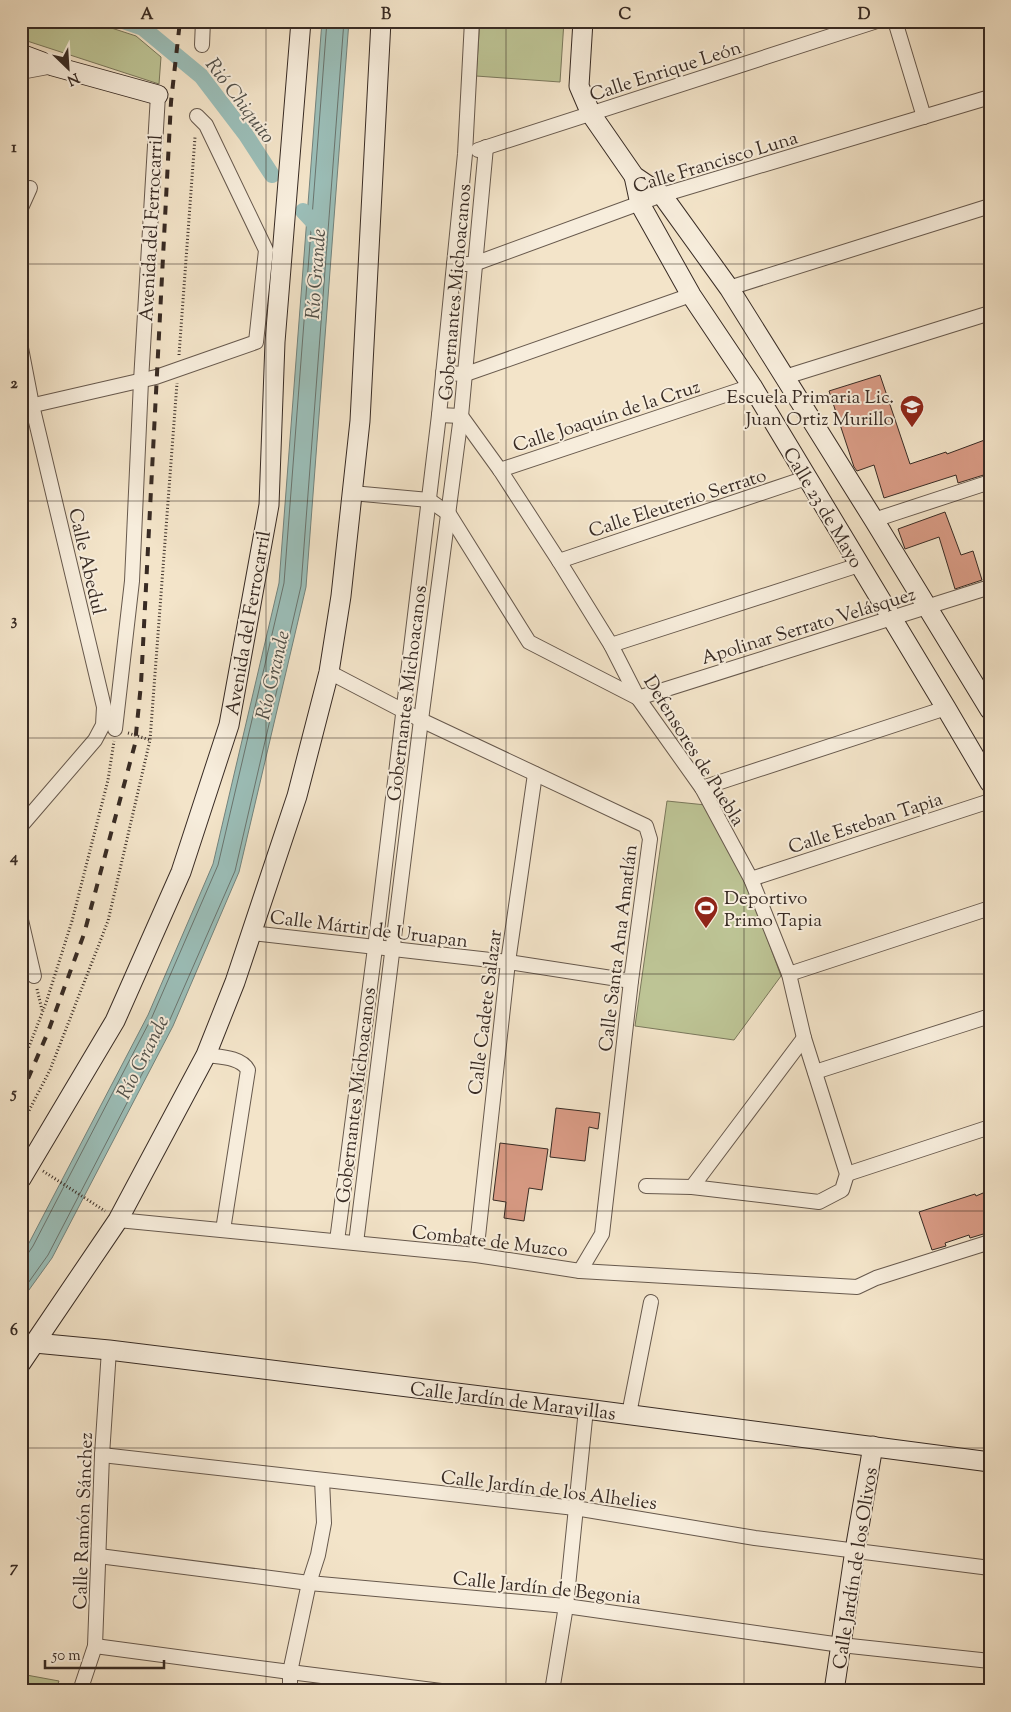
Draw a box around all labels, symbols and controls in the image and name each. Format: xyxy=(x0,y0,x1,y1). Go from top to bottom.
text: A xyxy=(141,4,154,27)
text: B xyxy=(381,4,391,27)
text: C xyxy=(619,4,632,27)
text: D xyxy=(858,4,871,27)
street label: Calle Enrique León xyxy=(586,35,745,110)
north arrow xyxy=(42,42,92,92)
water label: Rió Chiquito xyxy=(197,53,281,151)
text: N xyxy=(63,67,82,89)
street label: Calle Francisco Luna xyxy=(630,125,802,201)
street label: Avenida del Ferrocarril xyxy=(134,134,171,322)
text: 1 xyxy=(11,137,17,160)
street label: Gobernantes Michoacanos xyxy=(434,183,479,402)
water label: Río Grande xyxy=(300,228,335,320)
text: 2 xyxy=(10,373,18,396)
street label: Calle Joaquín de la Cruz xyxy=(510,374,704,460)
place label: Escuela Primaria Lic. Juan Ortiz Murillo xyxy=(727,385,894,434)
school or university icon: Escuela Primaria Lic. Juan Ortiz Murillo xyxy=(899,394,925,428)
street label: Calle 23 de Mayo xyxy=(775,443,869,574)
street label: Calle Eleuterio Serrato xyxy=(585,463,770,546)
street label: Calle Abedul xyxy=(60,506,111,617)
street label: Avenida del Ferrocarril xyxy=(220,529,279,718)
street label: Apolinar Serrato Velásquez xyxy=(698,582,919,673)
street label: Gobernantes Michoacanos xyxy=(382,584,435,803)
text: 3 xyxy=(11,610,18,633)
water label: Río Grande xyxy=(250,628,299,723)
street label: Defensores de Puebla xyxy=(635,671,750,832)
street label: Calle Esteban Tapia xyxy=(785,787,947,862)
street label: Calle Santa Ana Amatlán xyxy=(593,843,646,1053)
text: 4 xyxy=(9,847,18,870)
place label: Deportivo Primo Tapia xyxy=(724,886,822,935)
sports icon: Deportivo Primo Tapia xyxy=(693,895,719,929)
street label: Calle Mártir de Uruapan xyxy=(268,905,469,956)
street label: Calle Cadete Salazar xyxy=(463,928,510,1096)
street label: Gobernantes Michoacanos xyxy=(331,986,384,1205)
water label: Río Grande xyxy=(111,1011,178,1105)
text: 5 xyxy=(9,1083,17,1106)
street label: Combate de Muzco xyxy=(410,1220,569,1265)
text: 6 xyxy=(10,1320,18,1343)
street label: Calle Jardín de Maravillas xyxy=(408,1376,617,1428)
street label: Calle Ramón Sánchez xyxy=(68,1432,101,1610)
street label: Calle Jardín de los Alhelies xyxy=(439,1465,658,1518)
street label: Calle Jardín de los Olivos xyxy=(827,1465,886,1671)
text: 7 xyxy=(10,1557,19,1580)
street label: Calle Jardín de Begonia xyxy=(451,1566,642,1613)
scale bar xyxy=(45,1637,164,1669)
text: 50 m xyxy=(51,1646,81,1667)

